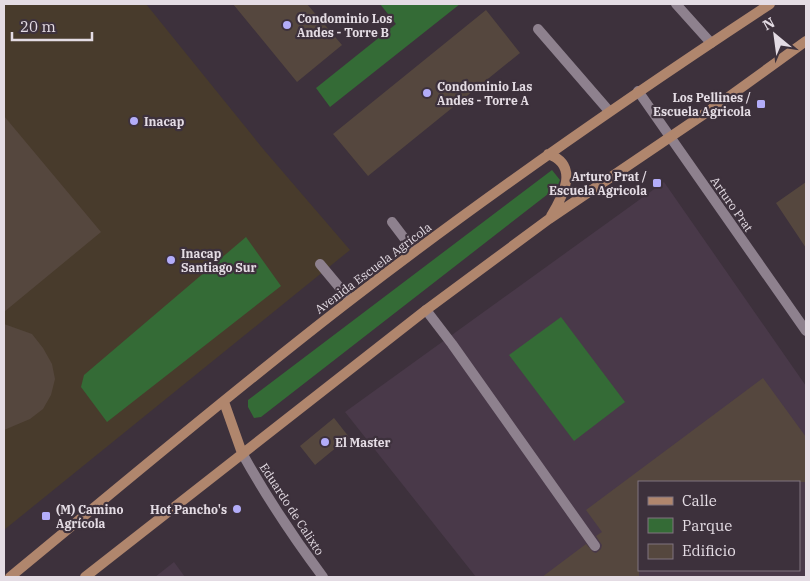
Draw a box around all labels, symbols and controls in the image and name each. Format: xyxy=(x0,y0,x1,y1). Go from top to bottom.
scale bar xyxy=(12,10,92,42)
north arrow xyxy=(750,10,800,60)
place label: Condominio Los Andes - Torre B xyxy=(297,11,392,40)
text: N xyxy=(759,13,778,34)
text: 20 m xyxy=(20,17,56,36)
marker: Condominio Los Andes - Torre B xyxy=(281,19,293,31)
place label: Condominio Las Andes - Torre A xyxy=(437,79,532,108)
marker: Condominio Las Andes - Torre A xyxy=(421,87,433,99)
place label: Los Pellines / Escuela Agricola xyxy=(653,90,751,119)
marker: Los Pellines / Escuela Agricola xyxy=(755,98,767,110)
place label: Inacap xyxy=(144,114,185,129)
marker: Inacap xyxy=(128,115,140,127)
place label: Arturo Prat / Escuela Agricola xyxy=(549,169,647,198)
street label: Arturo Prat xyxy=(708,174,756,234)
marker: Arturo Prat / Escuela Agricola xyxy=(651,177,663,189)
street label: Avenida Escuela Agrícola xyxy=(312,219,435,317)
place label: Inacap Santiago Sur xyxy=(181,246,257,275)
marker: Inacap Santiago Sur xyxy=(165,254,177,266)
place label: El Master xyxy=(335,435,390,450)
marker: El Master xyxy=(319,436,331,448)
street label: Eduardo de Calixto xyxy=(257,460,328,558)
legend xyxy=(638,481,800,571)
text: Calle xyxy=(682,491,717,510)
place label: (M) Camino Agrícola xyxy=(56,502,123,531)
place label: Hot Pancho's xyxy=(150,502,227,517)
marker: Hot Pancho's xyxy=(231,503,243,515)
marker: (M) Camino Agrícola xyxy=(40,510,52,522)
text: Parque xyxy=(682,516,732,535)
text: Edificio xyxy=(682,541,736,560)

